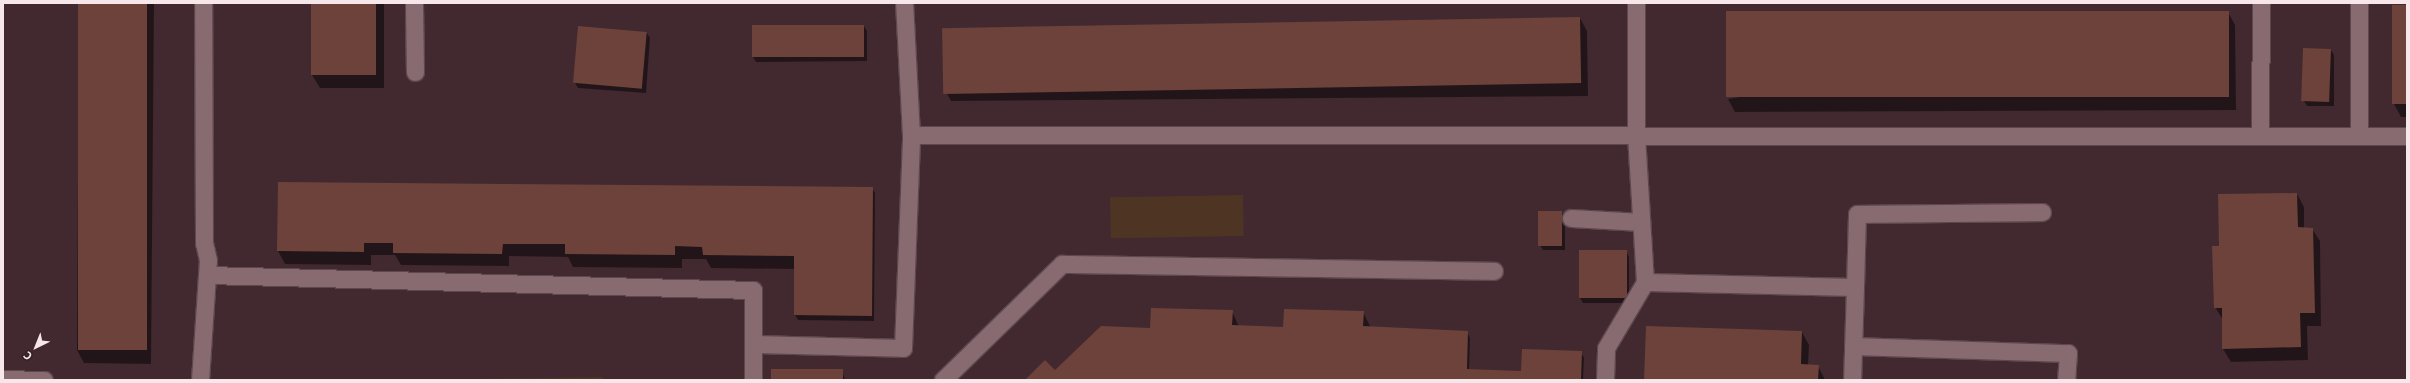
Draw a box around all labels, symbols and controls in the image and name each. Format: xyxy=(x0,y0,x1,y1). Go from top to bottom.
north arrow xyxy=(16,327,56,367)
text: С xyxy=(20,348,35,364)

